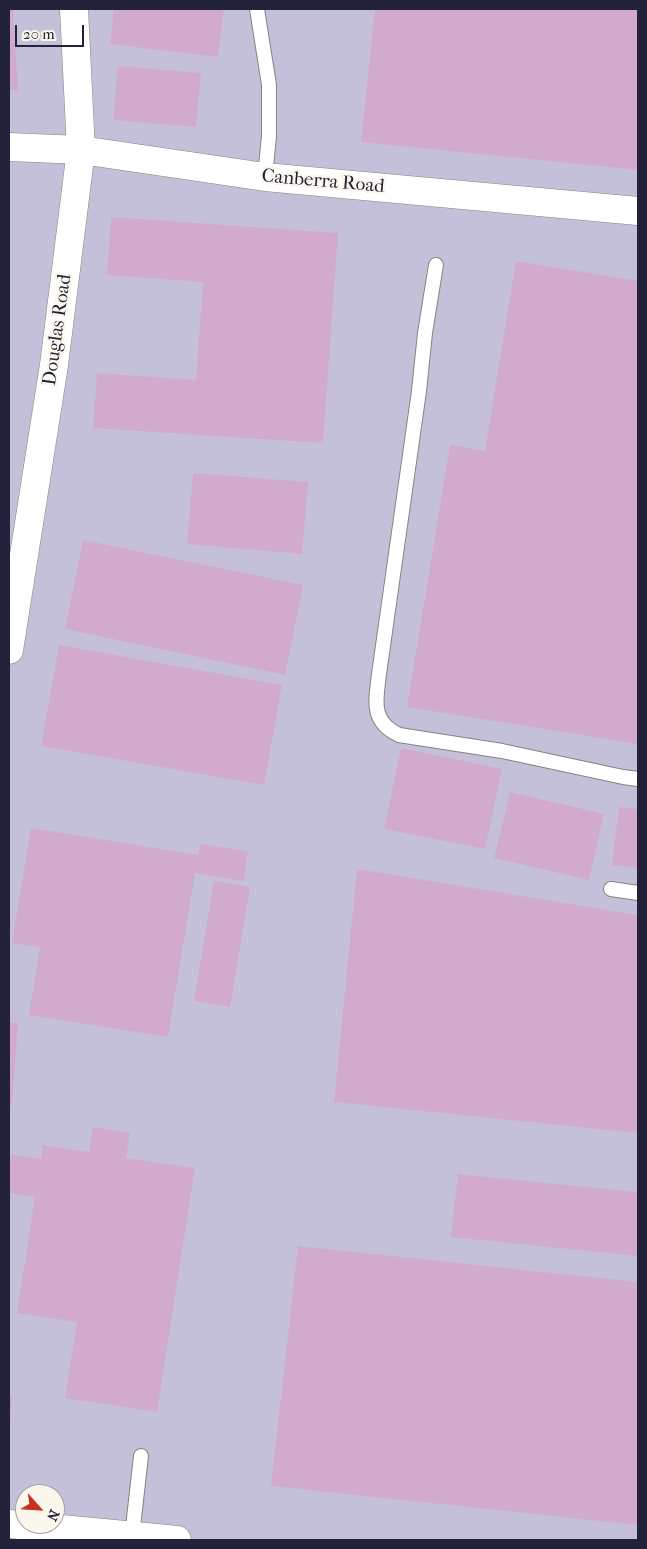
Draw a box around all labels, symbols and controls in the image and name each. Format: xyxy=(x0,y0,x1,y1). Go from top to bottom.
scale bar xyxy=(18,15,86,47)
text: 20 m xyxy=(23,25,55,43)
street label: Canberra Road xyxy=(261,165,385,199)
street label: Douglas Road xyxy=(39,273,77,387)
north arrow xyxy=(15,1484,65,1534)
text: N xyxy=(43,1507,63,1524)

